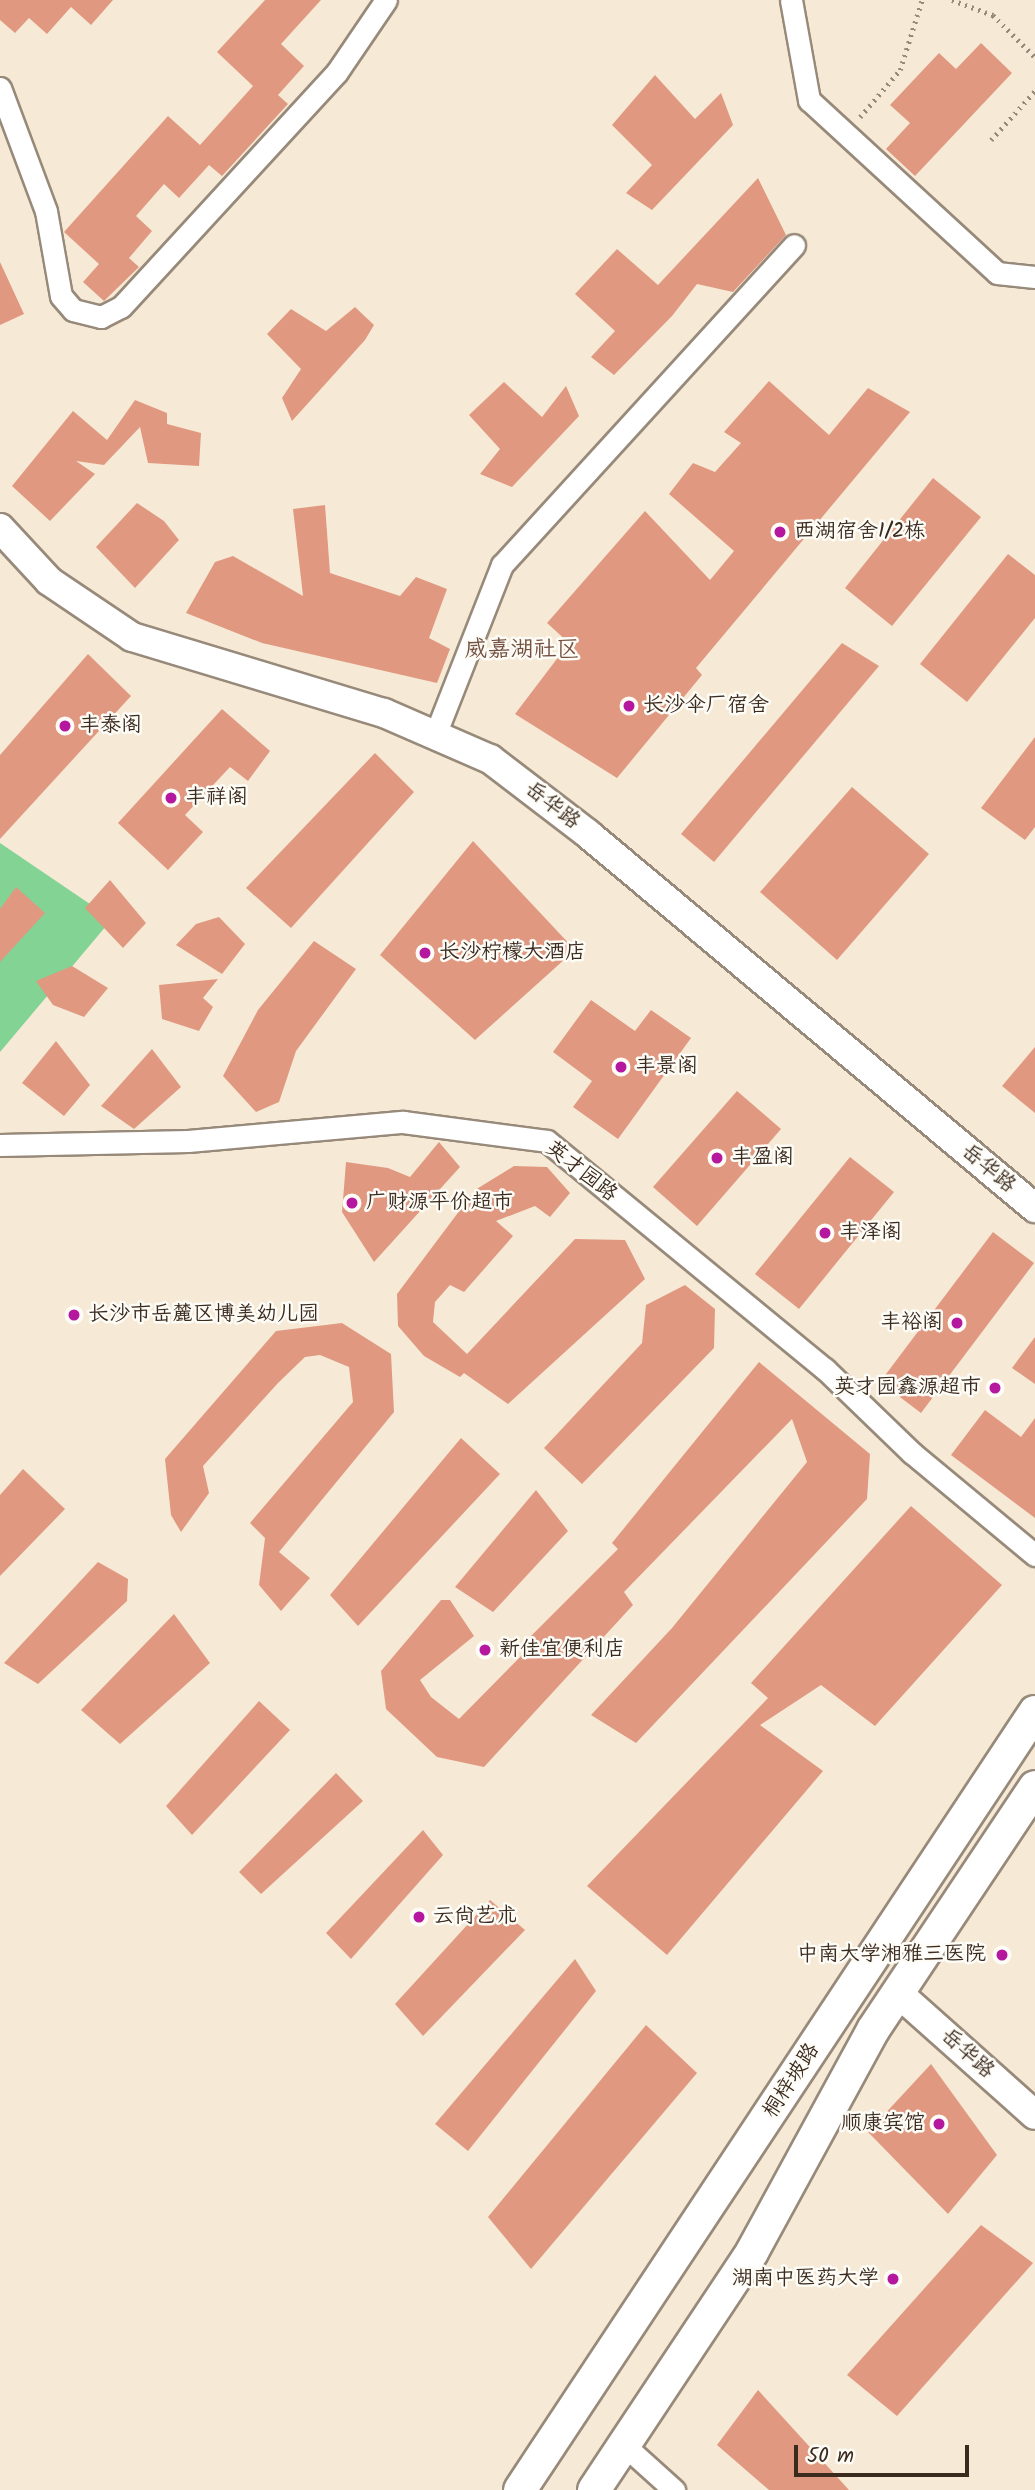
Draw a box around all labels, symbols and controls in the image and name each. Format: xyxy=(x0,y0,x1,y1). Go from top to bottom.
place label: 西湖宿舍1/2栋 xyxy=(794,519,925,545)
marker: 西湖宿舍1/2栋 xyxy=(772,524,788,540)
district label: 威嘉湖社区 xyxy=(465,636,579,664)
place label: 长沙伞厂宿舍 xyxy=(643,693,769,719)
marker: 长沙伞厂宿舍 xyxy=(621,698,637,714)
place label: 丰泰阁 xyxy=(79,713,142,739)
marker: 丰泰阁 xyxy=(57,718,73,734)
street label: 岳华路 xyxy=(519,777,585,835)
place label: 丰祥阁 xyxy=(185,785,248,811)
marker: 丰祥阁 xyxy=(163,790,179,806)
place label: 长沙柠檬大酒店 xyxy=(439,940,586,966)
marker: 长沙柠檬大酒店 xyxy=(417,945,433,961)
place label: 丰景阁 xyxy=(635,1054,698,1080)
marker: 丰景阁 xyxy=(613,1059,629,1075)
street label: 英才园路 xyxy=(540,1136,622,1208)
street label: 岳华路 xyxy=(956,1139,1020,1199)
place label: 丰盈阁 xyxy=(731,1145,794,1171)
marker: 丰盈阁 xyxy=(709,1150,725,1166)
place label: 广财源平价超市 xyxy=(366,1190,513,1216)
marker: 广财源平价超市 xyxy=(344,1195,360,1211)
place label: 丰泽阁 xyxy=(839,1220,902,1246)
marker: 丰泽阁 xyxy=(817,1225,833,1241)
place label: 长沙市岳麓区博美幼儿园 xyxy=(88,1302,319,1328)
marker: 长沙市岳麓区博美幼儿园 xyxy=(66,1307,82,1323)
place label: 丰裕阁 xyxy=(880,1310,943,1336)
marker: 丰裕阁 xyxy=(949,1315,965,1331)
place label: 英才园鑫源超市 xyxy=(834,1375,981,1401)
marker: 英才园鑫源超市 xyxy=(987,1380,1003,1396)
place label: 新佳宜便利店 xyxy=(499,1637,625,1663)
marker: 新佳宜便利店 xyxy=(477,1642,493,1658)
place label: 云尚艺术 xyxy=(433,1904,517,1930)
marker: 云尚艺术 xyxy=(411,1909,427,1925)
place label: 中南大学湘雅三医院 xyxy=(797,1942,986,1968)
marker: 中南大学湘雅三医院 xyxy=(992,1945,1012,1965)
street label: 岳华路 xyxy=(935,2024,999,2084)
street label: 桐梓坡路 xyxy=(759,2039,825,2123)
place label: 顺康宾馆 xyxy=(841,2111,925,2137)
marker: 顺康宾馆 xyxy=(931,2116,947,2132)
place label: 湖南中医药大学 xyxy=(732,2266,879,2292)
marker: 湖南中医药大学 xyxy=(885,2271,901,2287)
scale bar xyxy=(797,2430,972,2474)
text: 50 m xyxy=(807,2440,854,2473)

